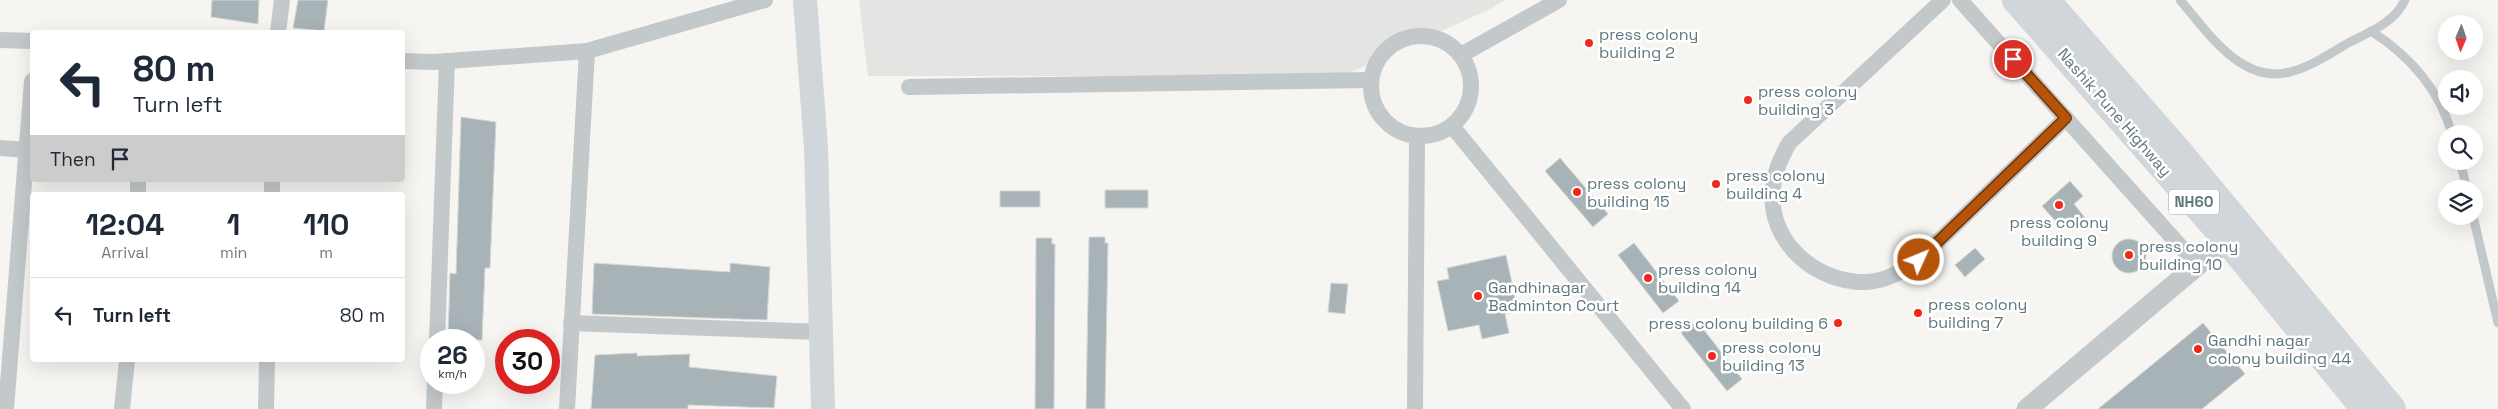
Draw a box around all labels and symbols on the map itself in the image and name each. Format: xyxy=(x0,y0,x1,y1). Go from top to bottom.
north arrow xyxy=(2438,15,2482,60)
place label: press colony building 2 xyxy=(1599,24,1698,63)
marker: press colony building 2 xyxy=(1583,37,1595,49)
pin xyxy=(1992,38,2034,80)
street label: Nashik Pune Highway xyxy=(2053,44,2176,181)
place label: press colony building 3 xyxy=(1758,81,1857,120)
marker: press colony building 3 xyxy=(1742,94,1754,106)
place label: press colony building 4 xyxy=(1726,165,1825,204)
place label: press colony building 15 xyxy=(1587,173,1686,212)
marker: press colony building 4 xyxy=(1710,178,1722,190)
marker: press colony building 15 xyxy=(1571,186,1583,198)
road number: NH60 xyxy=(2169,190,2219,214)
marker: press colony building 9 xyxy=(2053,199,2065,211)
place label: press colony building 9 xyxy=(2009,212,2109,251)
position arrow xyxy=(1892,233,1944,285)
place label: press colony building 10 xyxy=(2139,236,2238,275)
marker: press colony building 10 xyxy=(2123,249,2135,261)
place label: press colony building 14 xyxy=(1658,259,1757,298)
marker: press colony building 14 xyxy=(1642,272,1654,284)
place label: Gandhinagar Badminton Court xyxy=(1488,277,1619,316)
marker: Gandhinagar Badminton Court xyxy=(1472,290,1484,302)
place label: press colony building 7 xyxy=(1928,294,2027,333)
marker: press colony building 7 xyxy=(1912,307,1924,319)
place label: press colony building 6 xyxy=(1649,313,1828,334)
marker: press colony building 6 xyxy=(1832,317,1844,329)
speed limit sign: 30 xyxy=(495,329,560,394)
place label: Gandhi nagar colony building 44 xyxy=(2208,330,2351,369)
place label: press colony building 13 xyxy=(1722,337,1821,376)
marker: Gandhi nagar colony building 44 xyxy=(2192,343,2204,355)
marker: press colony building 13 xyxy=(1706,350,1718,362)

